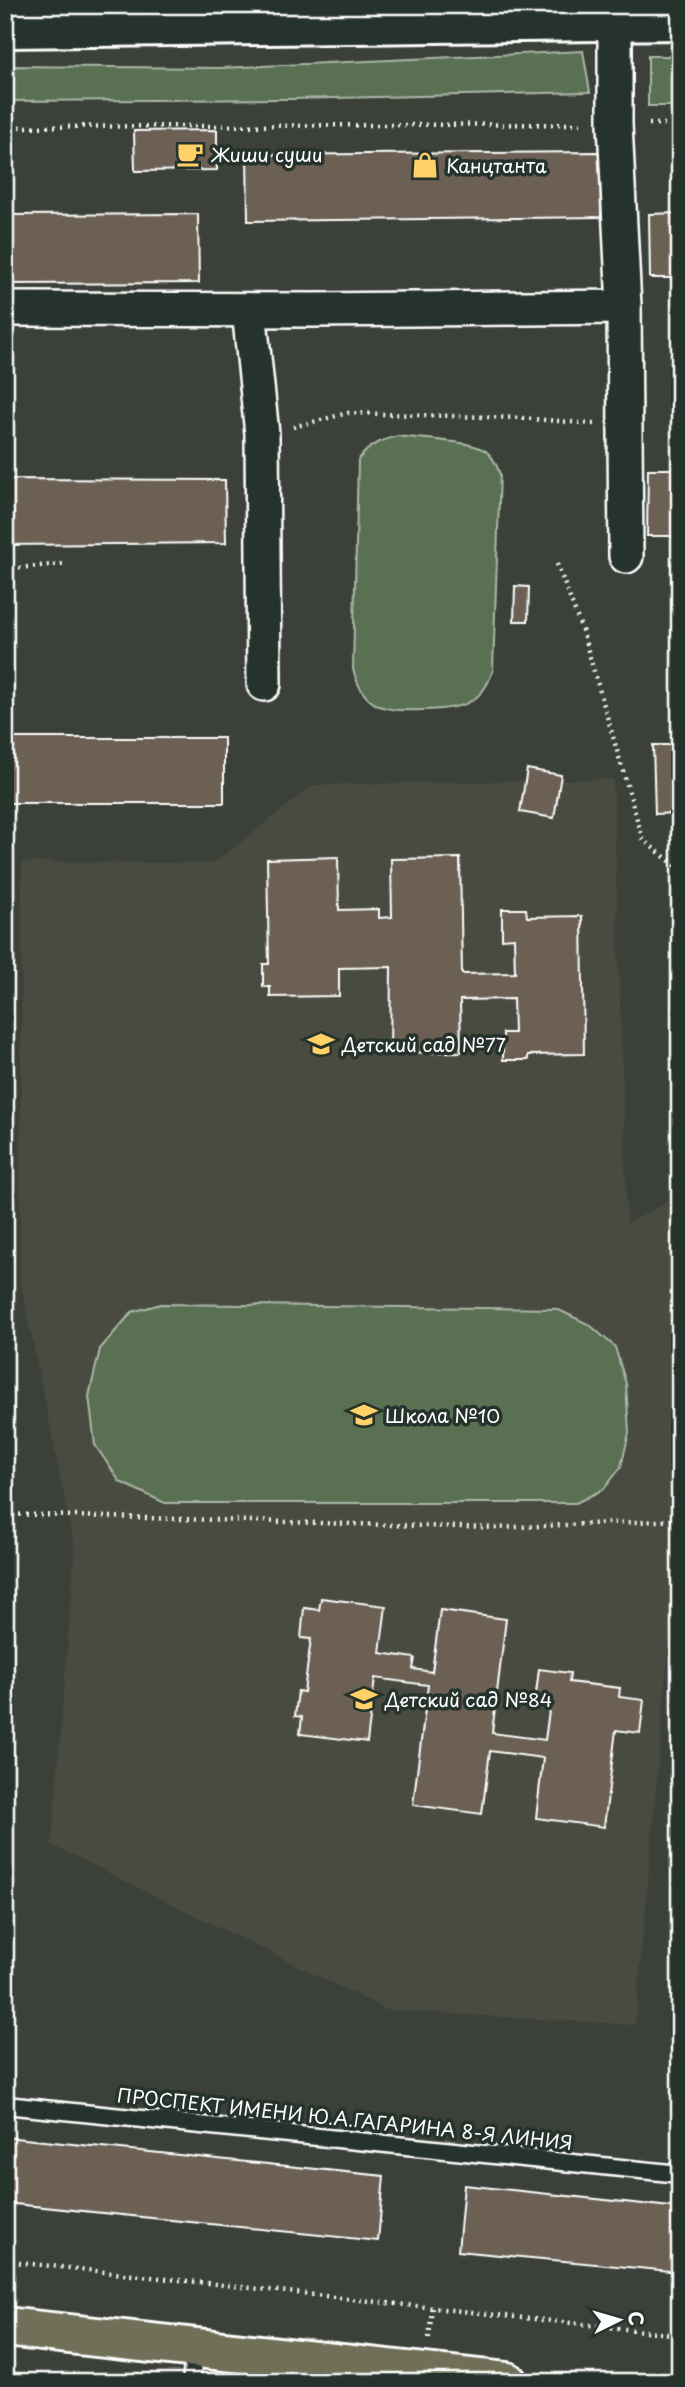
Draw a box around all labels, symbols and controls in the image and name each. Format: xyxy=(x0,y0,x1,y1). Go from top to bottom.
cafe icon: Жиши суши xyxy=(175,139,205,169)
place label: Жиши суши xyxy=(211,140,323,168)
shop icon: Канцтанта xyxy=(410,150,440,180)
place label: Канцтанта xyxy=(446,151,547,179)
school or university icon: Детский сад №77 xyxy=(306,1029,336,1059)
place label: Детский сад №77 xyxy=(341,1030,506,1058)
school or university icon: Школа №10 xyxy=(349,1400,379,1430)
place label: Школа №10 xyxy=(385,1401,500,1429)
school or university icon: Детский сад №84 xyxy=(349,1684,379,1714)
place label: Детский сад №84 xyxy=(384,1685,552,1713)
street label: ПРОСПЕКТ ИМЕНИ Ю.А.ГАГАРИНА 8-Я ЛИНИЯ xyxy=(116,2080,574,2156)
north arrow xyxy=(584,2286,654,2356)
text: С xyxy=(622,2310,652,2327)

